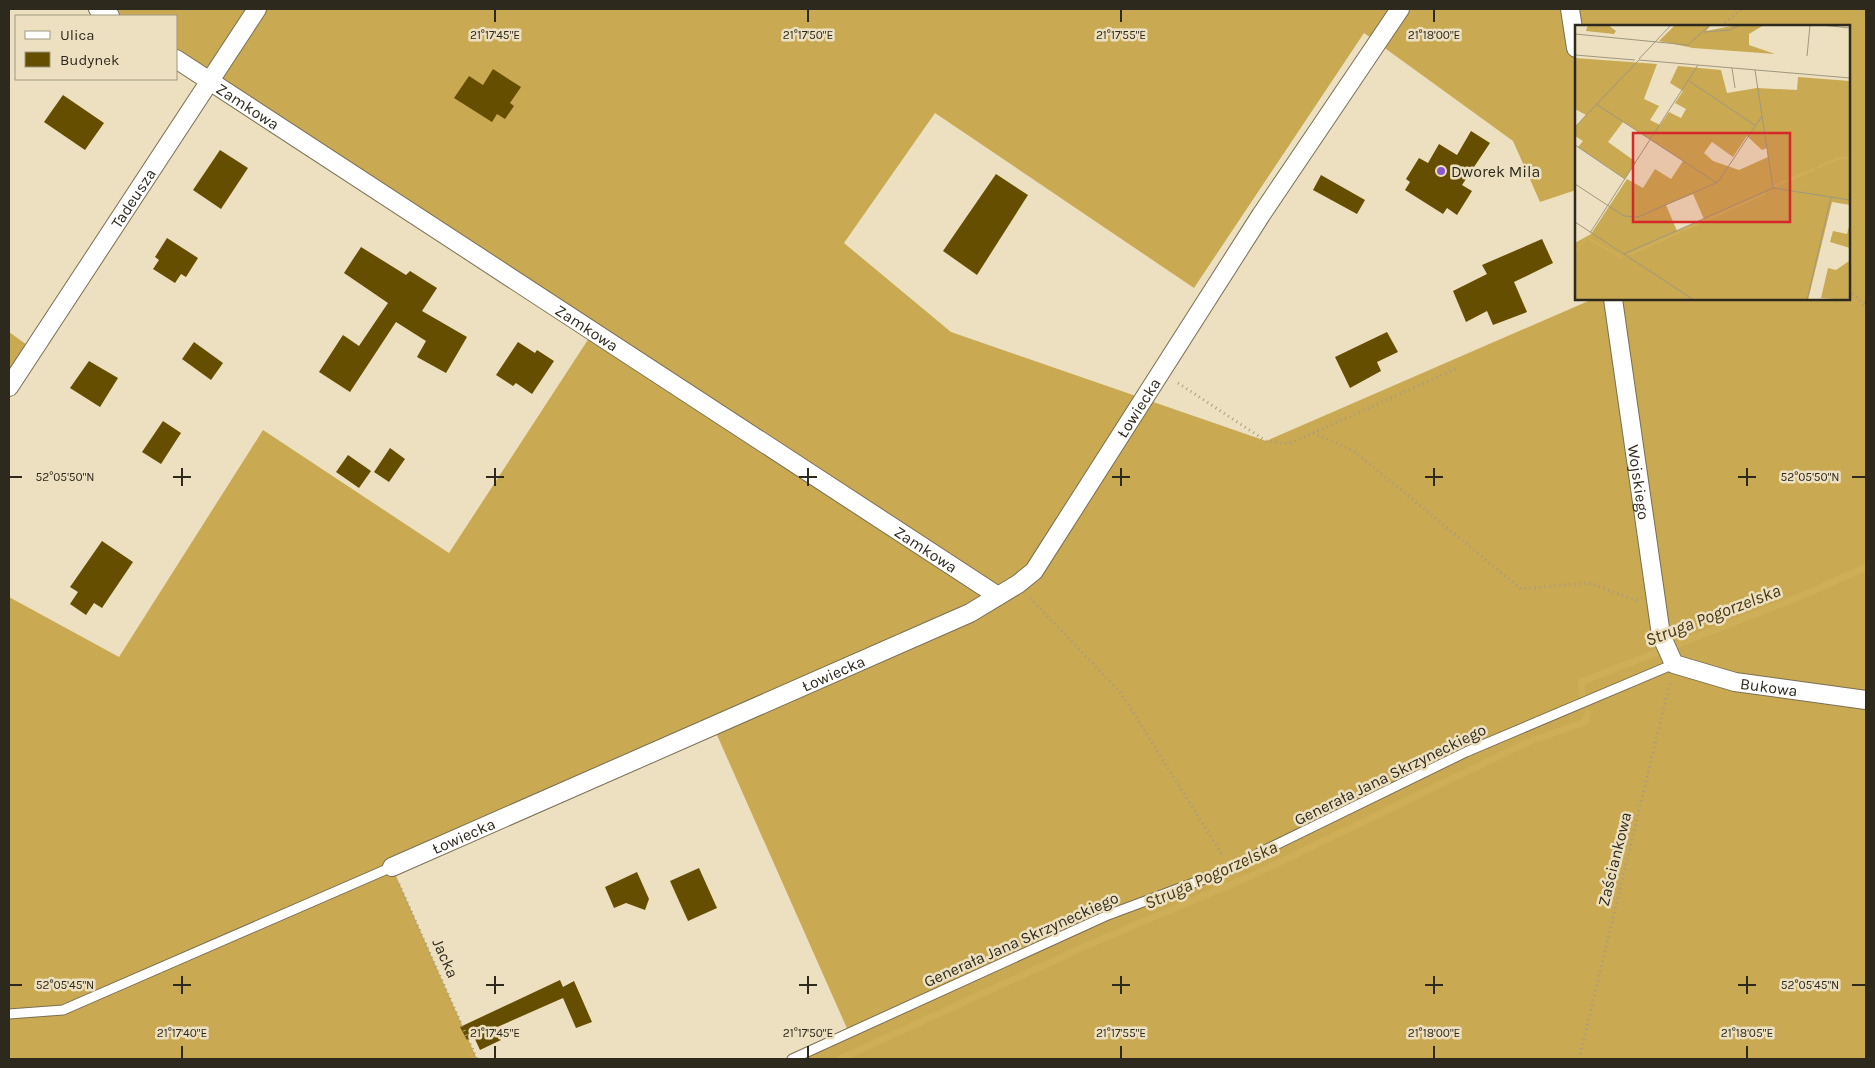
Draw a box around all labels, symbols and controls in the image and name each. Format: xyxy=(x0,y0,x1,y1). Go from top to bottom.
legend xyxy=(15,15,178,80)
inset map xyxy=(1575,25,1850,300)
text: Ulica xyxy=(60,26,94,44)
text: 21°17'45"E xyxy=(470,28,520,42)
text: 21°17'50"E xyxy=(783,28,833,42)
text: 21°17'55"E xyxy=(1096,28,1146,42)
text: 21°18'00"E xyxy=(1408,28,1460,42)
text: Budynek xyxy=(60,51,119,69)
street label: Zamkowa xyxy=(213,79,283,134)
place label: Dworek Mila xyxy=(1451,162,1540,181)
street label: Tadeusza xyxy=(107,165,160,232)
marker: Dworek Mila xyxy=(1435,165,1447,177)
street label: Zamkowa xyxy=(552,300,622,355)
street label: Łowiecka xyxy=(1113,374,1165,441)
street label: Wojskiego xyxy=(1624,443,1653,521)
text: 52°05'50"N xyxy=(35,470,95,484)
text: 52°05'50"N xyxy=(1780,470,1840,484)
street label: Zamkowa xyxy=(891,522,961,577)
water label: Struga Pogorzelska xyxy=(1642,579,1784,651)
street label: Łowiecka xyxy=(799,651,868,696)
street label: Bukowa xyxy=(1739,674,1799,701)
street label: Generała Jana Skrzyneckiego xyxy=(1291,720,1489,829)
street label: Zaściankowa xyxy=(1594,810,1635,908)
street label: Łowiecka xyxy=(429,814,498,858)
water label: Struga Pogorzelska xyxy=(1141,836,1281,914)
street label: Generała Jana Skrzyneckiego xyxy=(921,888,1121,991)
street label: Jacka xyxy=(428,935,463,981)
text: 52°05'45"N xyxy=(36,978,94,992)
text: 52°05'45"N xyxy=(1781,978,1839,992)
text: 21°17'40"E xyxy=(157,1026,207,1040)
text: 21°17'45"E xyxy=(470,1026,520,1040)
text: 21°17'50"E xyxy=(783,1026,833,1040)
text: 21°17'55"E xyxy=(1096,1026,1146,1040)
text: 21°18'00"E xyxy=(1408,1026,1460,1040)
text: 21°18'05"E xyxy=(1721,1026,1773,1040)

